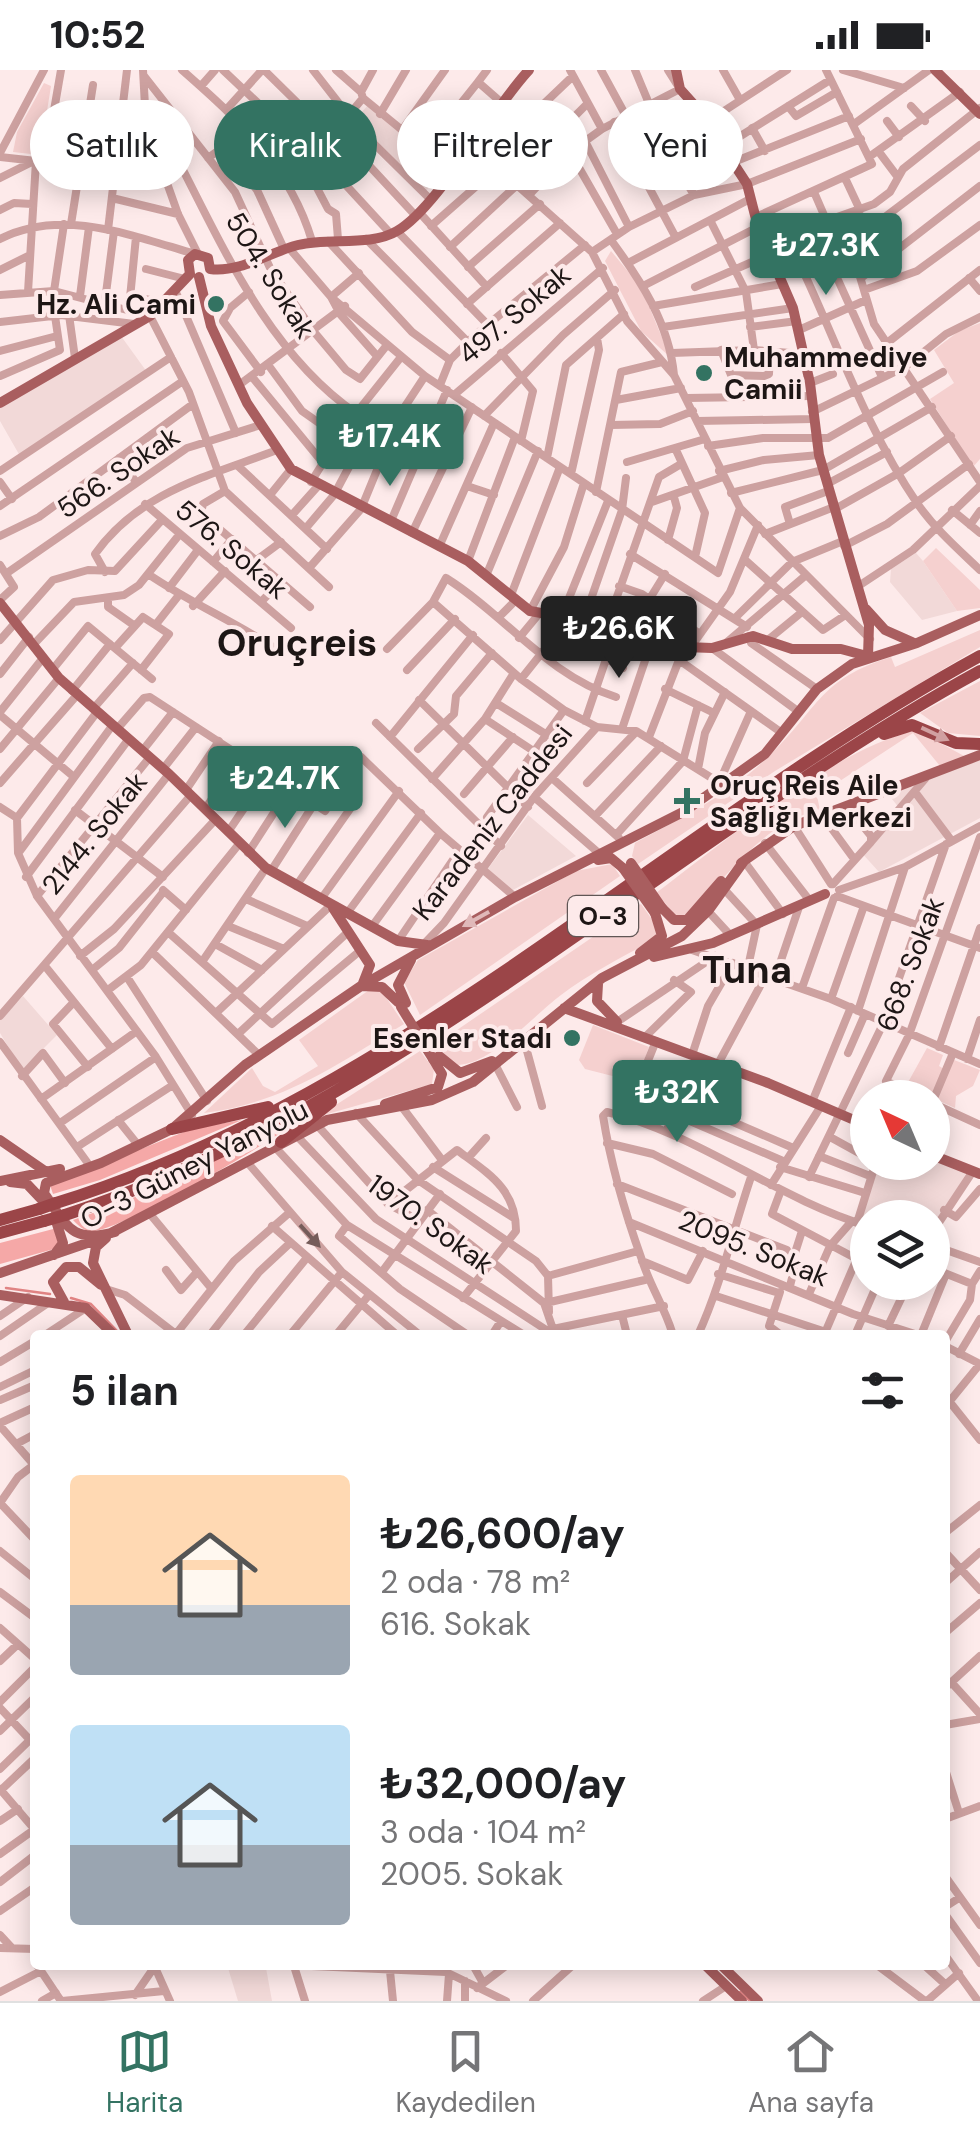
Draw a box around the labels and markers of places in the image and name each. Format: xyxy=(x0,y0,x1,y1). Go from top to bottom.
pin: ₺27.3K xyxy=(745,213,907,298)
place label: Hz. Ali Cami xyxy=(36,286,196,323)
marker: Hz. Ali Cami xyxy=(205,293,227,315)
place label: Muhammediye Camii xyxy=(724,339,928,408)
marker: Muhammediye Camii xyxy=(693,362,715,384)
pin: ₺17.4K xyxy=(309,404,471,489)
pin: ₺26.6K xyxy=(538,596,700,681)
pin: ₺24.7K xyxy=(204,746,366,831)
place label: Oruç Reis Aile Sağlığı Merkezi xyxy=(710,767,912,836)
marker: Oruç Reis Aile Sağlığı Merkezi xyxy=(674,788,700,814)
place label: Esenler Stadı xyxy=(373,1020,552,1057)
marker: Esenler Stadı xyxy=(561,1027,583,1049)
pin: ₺32K xyxy=(618,1060,736,1145)

